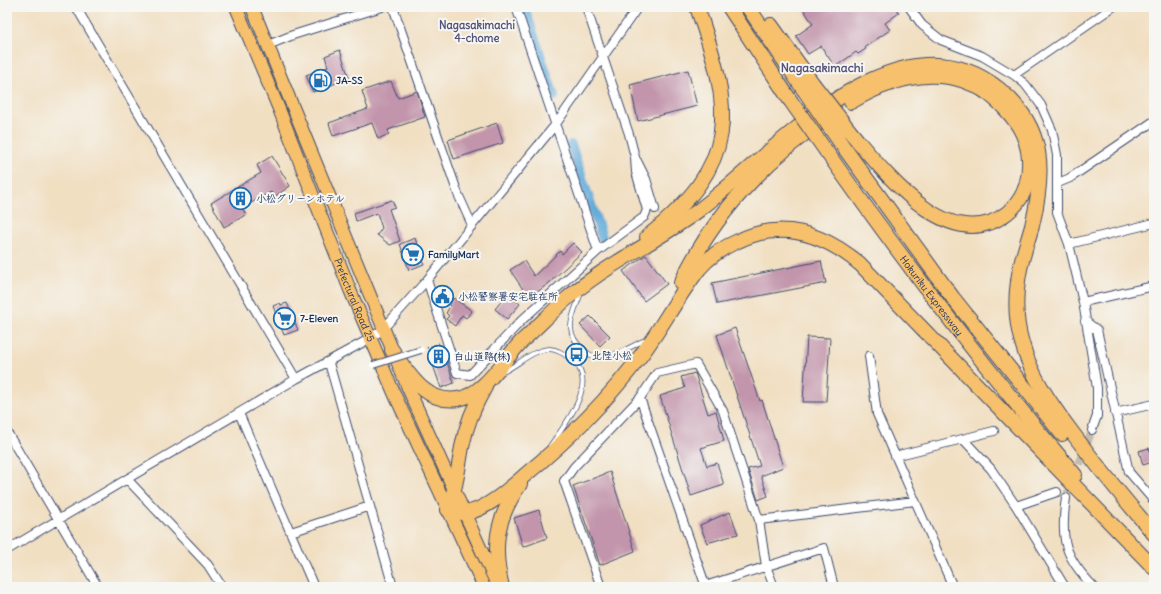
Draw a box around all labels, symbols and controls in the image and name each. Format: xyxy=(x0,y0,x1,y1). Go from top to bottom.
district label: Nagasakimachi 4-chome xyxy=(439,18,515,45)
district label: Nagasakimachi xyxy=(781,60,864,76)
fuel station icon: JA-SS xyxy=(308,67,334,93)
place label: JA-SS xyxy=(336,74,363,87)
building icon: 小松グリーンホテル xyxy=(227,185,253,211)
place label: 小松グリーンホテル xyxy=(256,192,345,205)
supermarket icon: FamilyMart xyxy=(400,241,426,267)
place label: FamilyMart xyxy=(428,248,480,261)
street label: Hokuriku Expressway xyxy=(897,253,966,339)
street label: Prefectural Road 25 xyxy=(331,256,377,344)
public building icon: 小松警察署安宅駐在所 xyxy=(430,283,456,309)
place label: 小松警察署安宅駐在所 xyxy=(458,290,558,303)
supermarket icon: 7-Eleven xyxy=(272,305,298,331)
place label: 7-Eleven xyxy=(300,312,339,325)
bus stop icon: 北陸小松 xyxy=(563,342,589,368)
building icon: 白山道路(株) xyxy=(426,343,452,369)
place label: 北陸小松 xyxy=(592,349,632,362)
place label: 白山道路(株) xyxy=(454,350,510,363)

